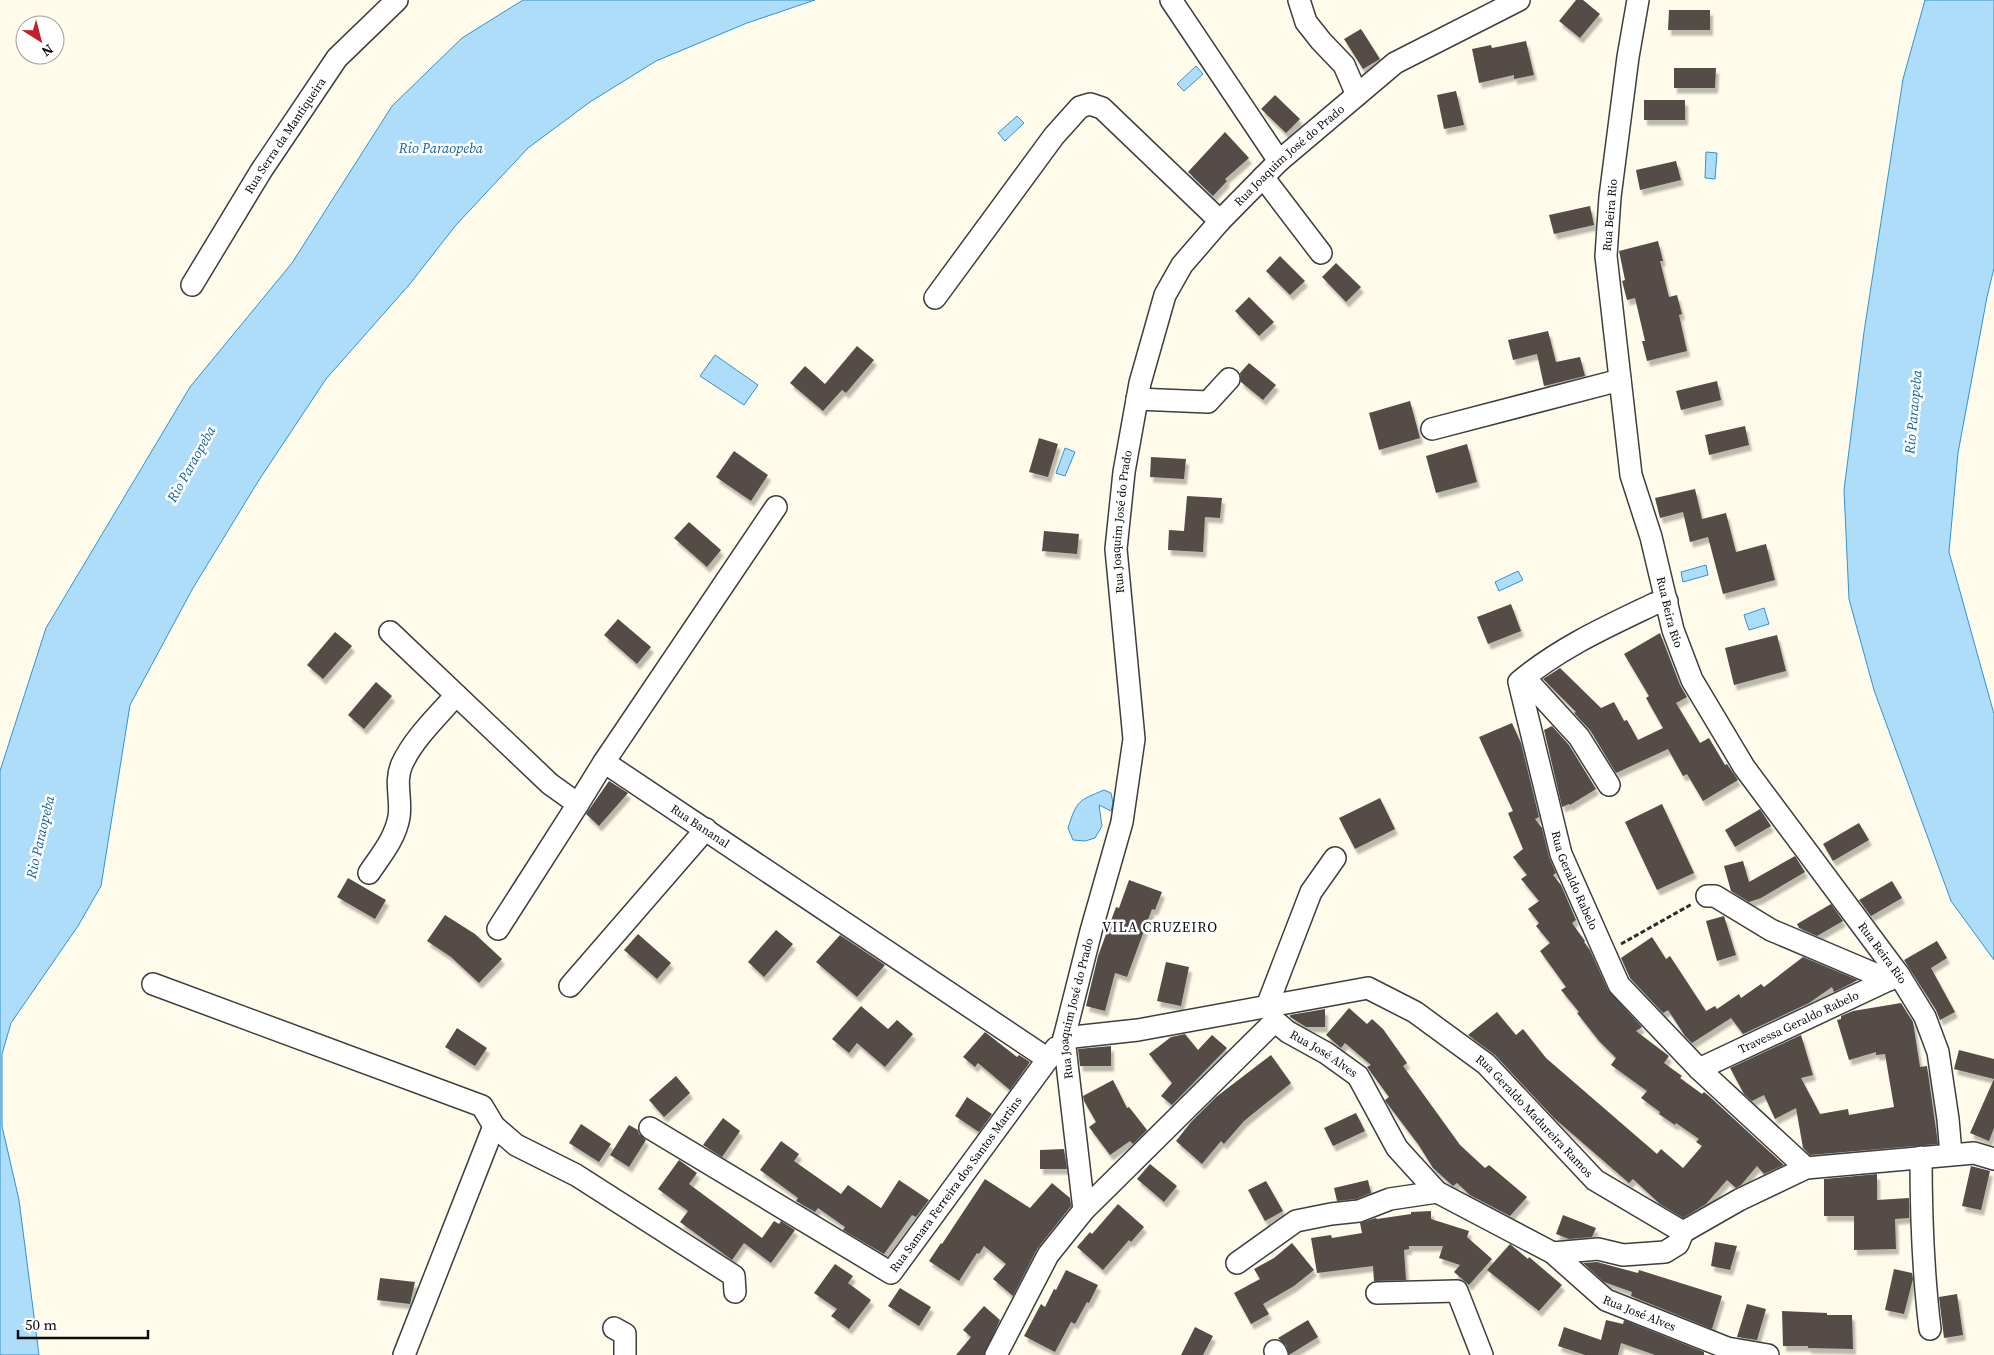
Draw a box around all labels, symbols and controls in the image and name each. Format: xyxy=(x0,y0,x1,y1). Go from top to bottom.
north arrow xyxy=(15,15,65,65)
text: N xyxy=(38,39,58,62)
street label: Rua Serra da Mantiqueira xyxy=(241,74,330,197)
street label: Rua Joaquim José do Prado xyxy=(1231,101,1348,210)
water label: Rio Paraopeba xyxy=(398,138,484,158)
street label: Rua Beira Rio xyxy=(1599,178,1621,252)
water label: Rio Paraopeba xyxy=(1899,368,1927,456)
water label: Rio Paraopeba xyxy=(161,422,221,507)
street label: Rua Joaquim José do Prado xyxy=(1108,448,1136,594)
street label: Rua Beira Rio xyxy=(1653,575,1687,650)
water label: Rio Paraopeba xyxy=(21,793,59,881)
street label: Rua Bananal xyxy=(667,801,733,852)
street label: Rua Geraldo Rabelo xyxy=(1548,829,1602,933)
district label: VILA CRUZEIRO xyxy=(1102,917,1218,937)
street label: Rua Beira Rio xyxy=(1854,919,1911,987)
street label: Rua Joaquim José do Prado xyxy=(1056,936,1097,1080)
street label: Travessa Geraldo Rabelo xyxy=(1736,987,1862,1057)
street label: Rua José Alves xyxy=(1287,1027,1361,1081)
street label: Rua Geraldo Madureira Ramos xyxy=(1472,1051,1597,1181)
street label: Rua Samara Ferreira dos Santos Martins xyxy=(886,1093,1026,1276)
street label: Rua José Alves xyxy=(1601,1292,1678,1335)
scale bar xyxy=(18,1308,148,1340)
text: 50 m xyxy=(25,1314,57,1335)

